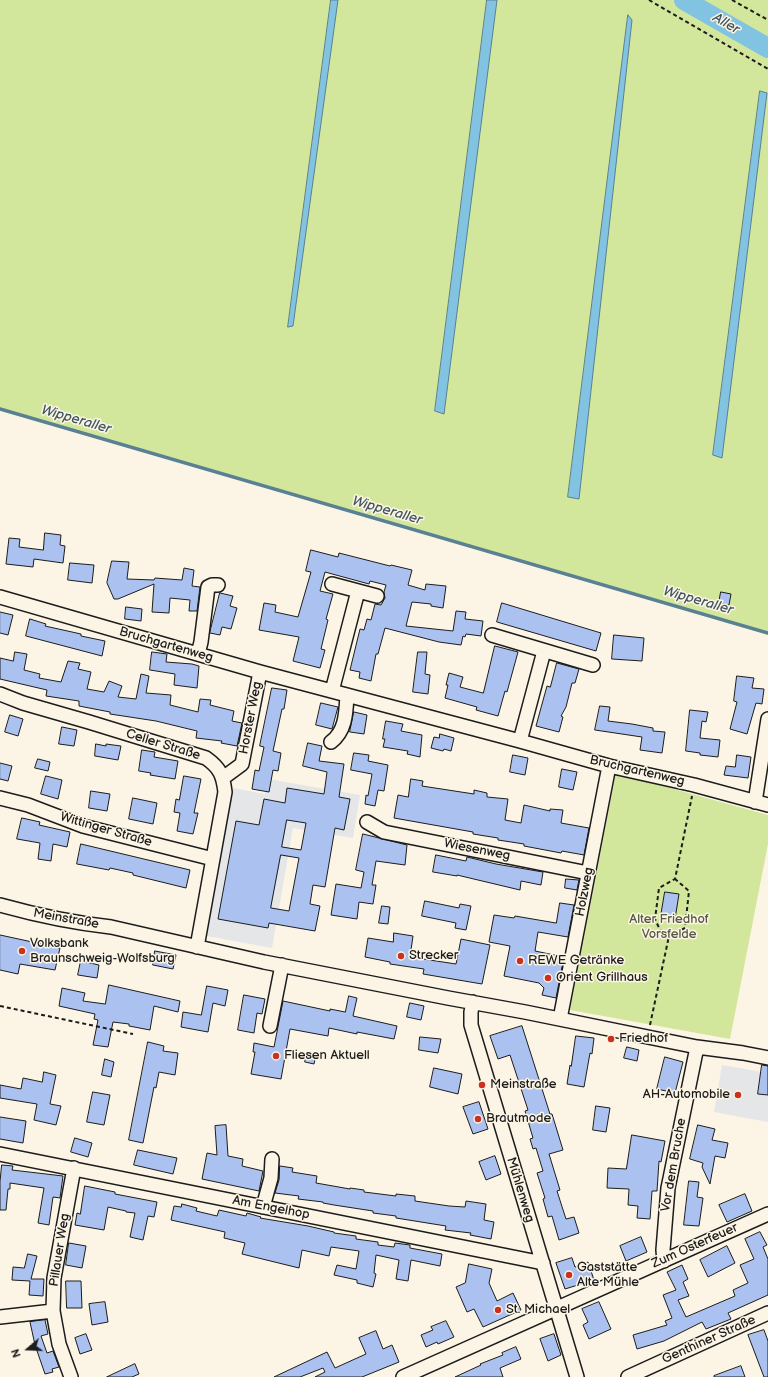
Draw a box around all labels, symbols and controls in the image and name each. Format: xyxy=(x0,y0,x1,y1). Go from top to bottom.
water label: Aller xyxy=(710,10,742,38)
water label: Wipperaller xyxy=(39,402,113,438)
water label: Wipperaller xyxy=(350,493,424,529)
water label: Wipperaller xyxy=(661,583,735,619)
street label: Bruchgartenweg xyxy=(117,624,215,666)
street label: Horster Weg xyxy=(236,680,266,756)
street label: Celler Straße xyxy=(124,726,202,764)
street label: Bruchgartenweg xyxy=(588,752,686,790)
street label: Wittinger Straße xyxy=(58,809,154,851)
street label: Wiesenweg xyxy=(443,836,511,864)
street label: Holzweg xyxy=(573,866,597,918)
street label: Meinstraße xyxy=(32,906,100,932)
park label: Alter Friedhof Vorsfelde xyxy=(629,912,709,943)
place label: Volksbank Braunschweig-Wolfsburg xyxy=(30,936,175,967)
marker: Volksbank Braunschweig-Wolfsburg xyxy=(17,946,27,956)
place label: Strecker xyxy=(409,948,458,964)
marker: Strecker xyxy=(396,951,406,961)
place label: REWE Getränke xyxy=(528,953,624,969)
marker: REWE Getränke xyxy=(515,956,525,966)
place label: Orient Grillhaus xyxy=(556,970,648,986)
marker: Orient Grillhaus xyxy=(543,973,553,983)
place label: Friedhof xyxy=(619,1031,668,1047)
marker: Friedhof xyxy=(606,1034,616,1044)
place label: Fliesen Aktuell xyxy=(284,1048,370,1064)
marker: Fliesen Aktuell xyxy=(271,1051,281,1061)
place label: Meinstraße xyxy=(490,1077,556,1093)
marker: Meinstraße xyxy=(477,1080,487,1090)
place label: AH-Automobile xyxy=(643,1087,730,1103)
marker: AH-Automobile xyxy=(733,1090,743,1100)
place label: Brautmode xyxy=(486,1111,551,1127)
marker: Brautmode xyxy=(473,1114,483,1124)
street label: Vor dem Bruche xyxy=(658,1117,690,1213)
street label: Mühlenweg xyxy=(503,1156,537,1224)
street label: Am Engelhop xyxy=(231,1193,311,1223)
street label: Pillauer Weg xyxy=(47,1212,73,1288)
street label: Zum Osterfeuer xyxy=(650,1220,740,1272)
place label: Gaststätte Alte Mühle xyxy=(577,1260,639,1291)
marker: Gaststätte Alte Mühle xyxy=(564,1270,574,1280)
place label: St. Michael xyxy=(506,1302,570,1318)
marker: St. Michael xyxy=(493,1305,503,1315)
street label: Genthiner Straße xyxy=(660,1312,758,1368)
north arrow xyxy=(8,1329,48,1369)
text: N xyxy=(9,1347,24,1359)

